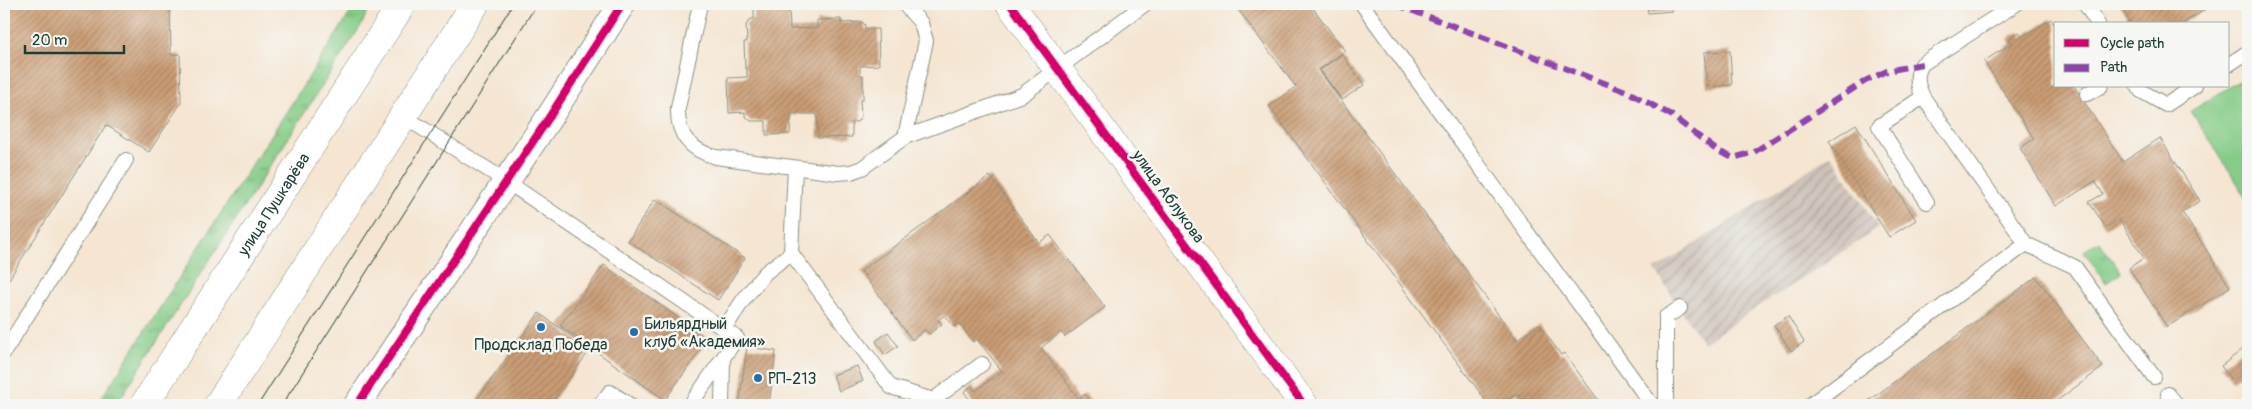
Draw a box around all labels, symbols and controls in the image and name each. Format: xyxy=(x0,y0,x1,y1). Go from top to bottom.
scale bar xyxy=(25,22,124,54)
legend xyxy=(2054,22,2230,88)
text: 20 m xyxy=(32,31,67,50)
text: Cycle path xyxy=(2100,34,2164,53)
text: Path xyxy=(2100,58,2127,77)
street label: улица Аблукова xyxy=(1127,145,1209,247)
street label: улица Пушкарёва xyxy=(233,149,315,261)
place label: Бильярдный клуб «Академия» xyxy=(644,314,765,352)
marker: Продсклад Победа xyxy=(535,321,547,333)
marker: Бильярдный клуб «Академия» xyxy=(628,326,640,338)
place label: Продсклад Победа xyxy=(475,335,607,355)
place label: РП-213 xyxy=(768,369,817,389)
marker: РП-213 xyxy=(752,372,764,384)

